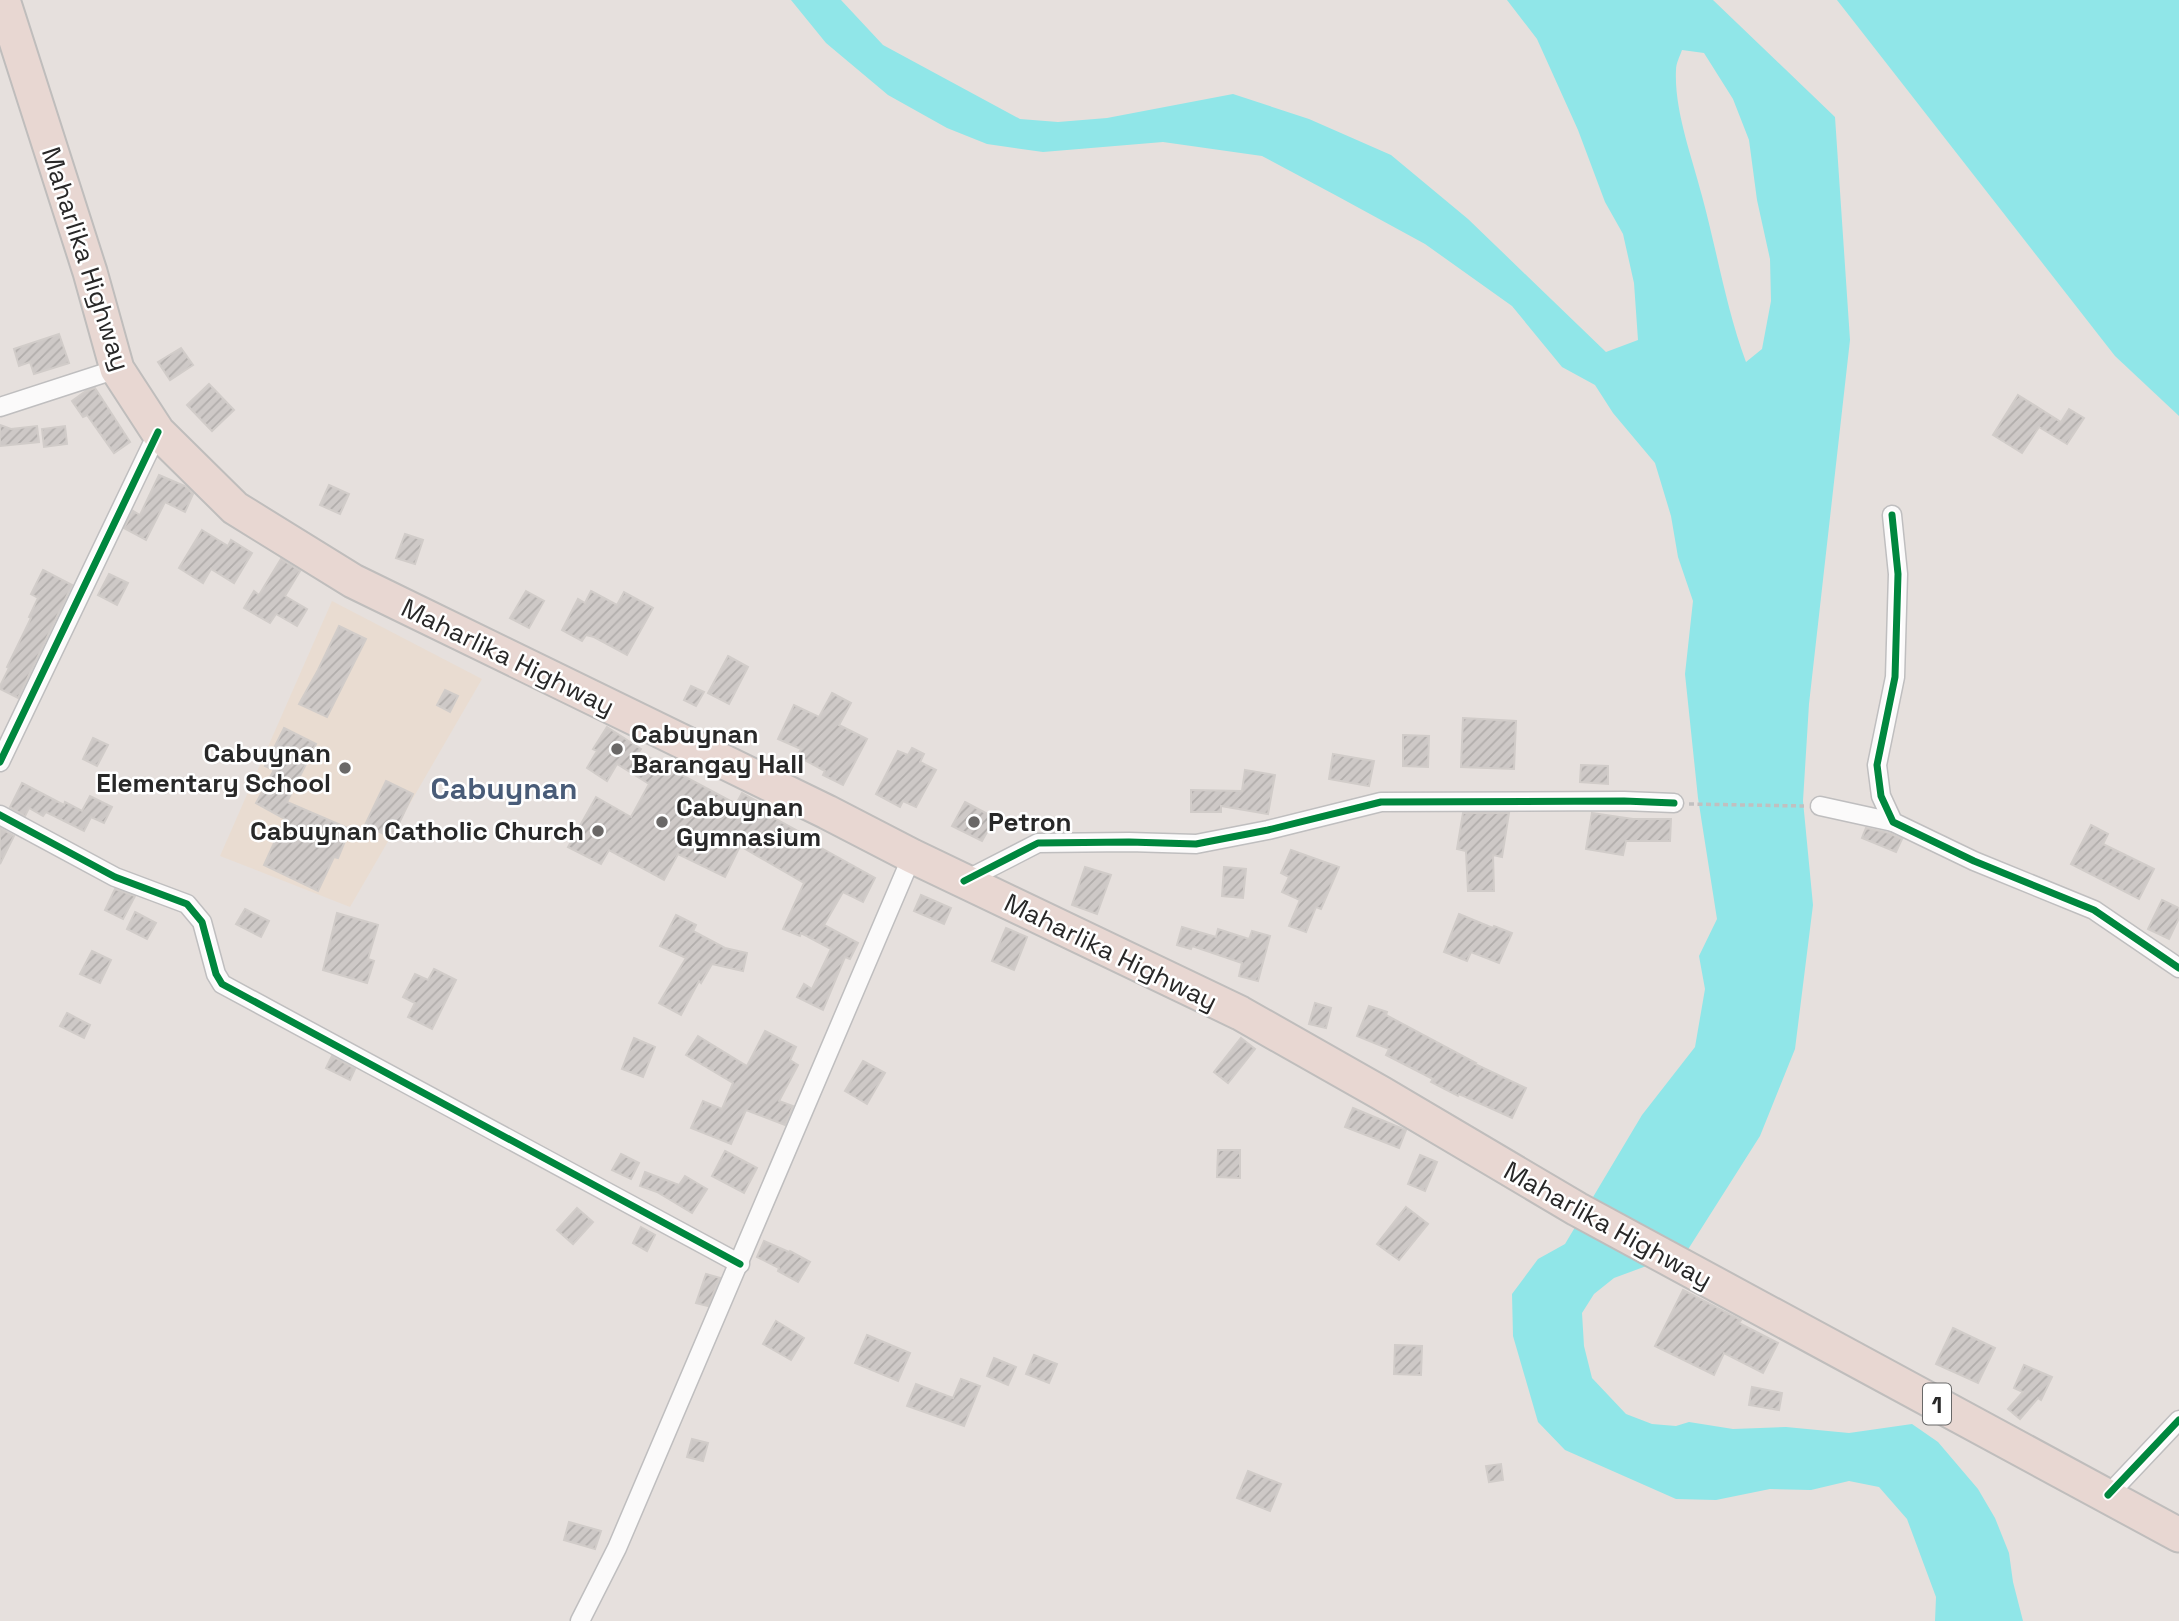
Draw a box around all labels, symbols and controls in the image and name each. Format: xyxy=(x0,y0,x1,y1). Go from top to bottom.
street label: Maharlika Highway xyxy=(34,143,138,375)
street label: Maharlika Highway xyxy=(396,591,620,723)
place label: Cabuynan Barangay Hall xyxy=(631,717,804,781)
place label: Cabuynan Elementary School xyxy=(96,736,331,800)
marker: Cabuynan Barangay Hall xyxy=(609,741,625,757)
marker: Cabuynan Elementary School xyxy=(337,760,353,776)
district label: Cabuynan xyxy=(430,769,578,808)
place label: Cabuynan Gymnasium xyxy=(676,790,821,854)
place label: Petron xyxy=(988,805,1072,839)
place label: Cabuynan Catholic Church xyxy=(250,814,584,848)
marker: Cabuynan Gymnasium xyxy=(654,814,670,830)
marker: Petron xyxy=(966,814,982,830)
marker: Cabuynan Catholic Church xyxy=(590,823,606,839)
street label: Maharlika Highway xyxy=(999,886,1223,1018)
street label: Maharlika Highway xyxy=(1498,1154,1718,1296)
road number: 1 xyxy=(1923,1384,1951,1424)

